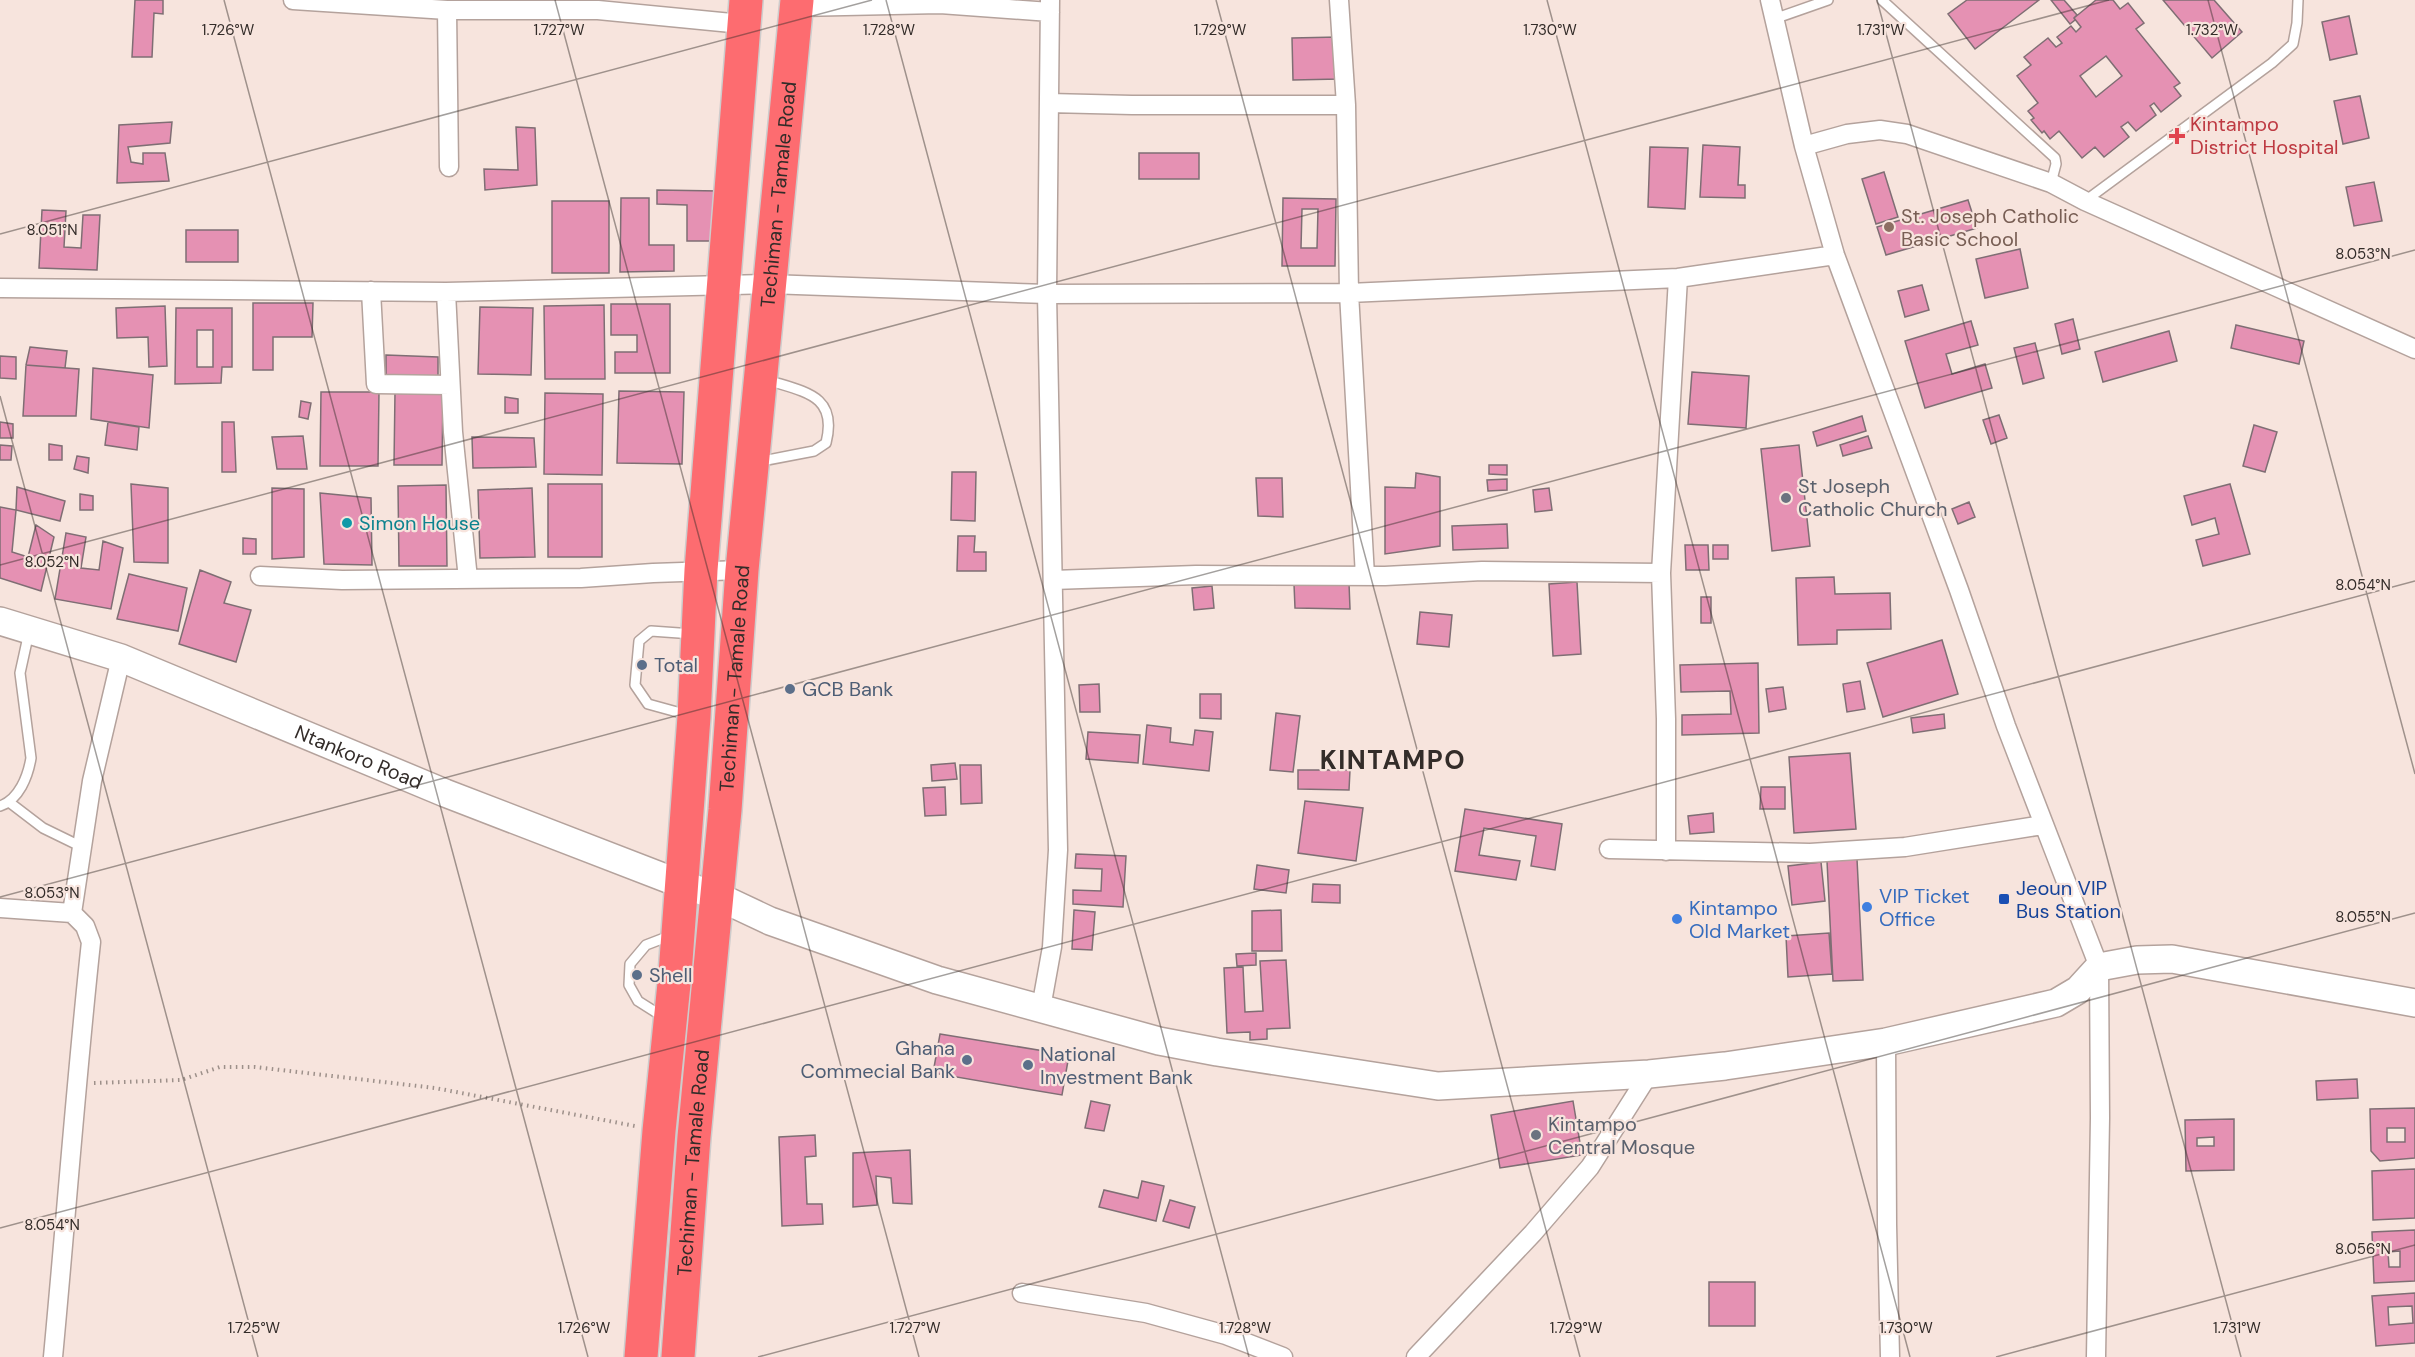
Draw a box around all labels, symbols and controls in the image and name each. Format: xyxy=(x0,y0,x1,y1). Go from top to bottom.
text: 1.726°W xyxy=(202,20,255,40)
text: 1.727°W xyxy=(534,20,585,40)
text: 1.728°W xyxy=(863,20,915,40)
text: 1.729°W xyxy=(1194,20,1247,40)
text: 1.730°W xyxy=(1523,20,1577,40)
text: 1.731°W xyxy=(1857,20,1905,40)
text: 1.732°W xyxy=(2186,20,2238,40)
street label: Techiman - Tamale Road xyxy=(754,80,802,309)
place label: Kintampo District Hospital xyxy=(2190,111,2339,160)
marker: Kintampo District Hospital xyxy=(2168,127,2186,145)
place label: St. Joseph Catholic Basic School xyxy=(1901,203,2079,252)
text: 8.051°N xyxy=(26,220,78,240)
marker: St. Joseph Catholic Basic School xyxy=(1882,220,1896,234)
text: 8.053°N xyxy=(2335,244,2391,264)
place label: St Joseph Catholic Church xyxy=(1798,473,1947,522)
marker: St Joseph Catholic Church xyxy=(1779,491,1793,505)
place label: Simon House xyxy=(359,510,480,536)
marker: Simon House xyxy=(340,516,354,530)
text: 8.052°N xyxy=(25,552,79,572)
street label: Techiman - Tamale Road xyxy=(713,564,755,793)
text: 8.054°N xyxy=(2335,575,2391,595)
place label: Total xyxy=(654,652,698,678)
marker: Total xyxy=(635,658,649,672)
place label: GCB Bank xyxy=(802,676,893,702)
marker: GCB Bank xyxy=(783,682,797,696)
street label: Ntankoro Road xyxy=(291,719,426,795)
district label: KINTAMPO xyxy=(1320,743,1466,777)
place label: Jeoun VIP Bus Station xyxy=(2016,875,2121,924)
text: 8.053°N xyxy=(24,883,80,903)
place label: VIP Ticket Office xyxy=(1879,883,1970,932)
marker: Jeoun VIP Bus Station xyxy=(1997,892,2011,906)
place label: Kintampo Old Market xyxy=(1689,895,1790,944)
marker: VIP Ticket Office xyxy=(1860,900,1874,914)
text: 8.055°N xyxy=(2335,907,2391,927)
marker: Kintampo Old Market xyxy=(1670,912,1684,926)
place label: Shell xyxy=(649,962,692,988)
marker: Shell xyxy=(630,968,644,982)
place label: Ghana Commecial Bank xyxy=(800,1035,955,1084)
place label: National Investment Bank xyxy=(1040,1041,1193,1090)
street label: Techiman - Tamale Road xyxy=(671,1048,715,1277)
marker: Ghana Commecial Bank xyxy=(960,1053,974,1067)
marker: National Investment Bank xyxy=(1021,1058,1035,1072)
place label: Kintampo Central Mosque xyxy=(1548,1111,1695,1160)
marker: Kintampo Central Mosque xyxy=(1529,1128,1543,1142)
text: 8.054°N xyxy=(24,1215,80,1235)
text: 8.056°N xyxy=(2335,1239,2391,1259)
text: 1.725°W xyxy=(228,1318,281,1338)
text: 1.726°W xyxy=(558,1318,611,1338)
text: 1.727°W xyxy=(890,1318,941,1338)
text: 1.728°W xyxy=(1219,1318,1271,1338)
text: 1.729°W xyxy=(1550,1318,1603,1338)
text: 1.730°W xyxy=(1879,1318,1933,1338)
text: 1.731°W xyxy=(2213,1318,2261,1338)

